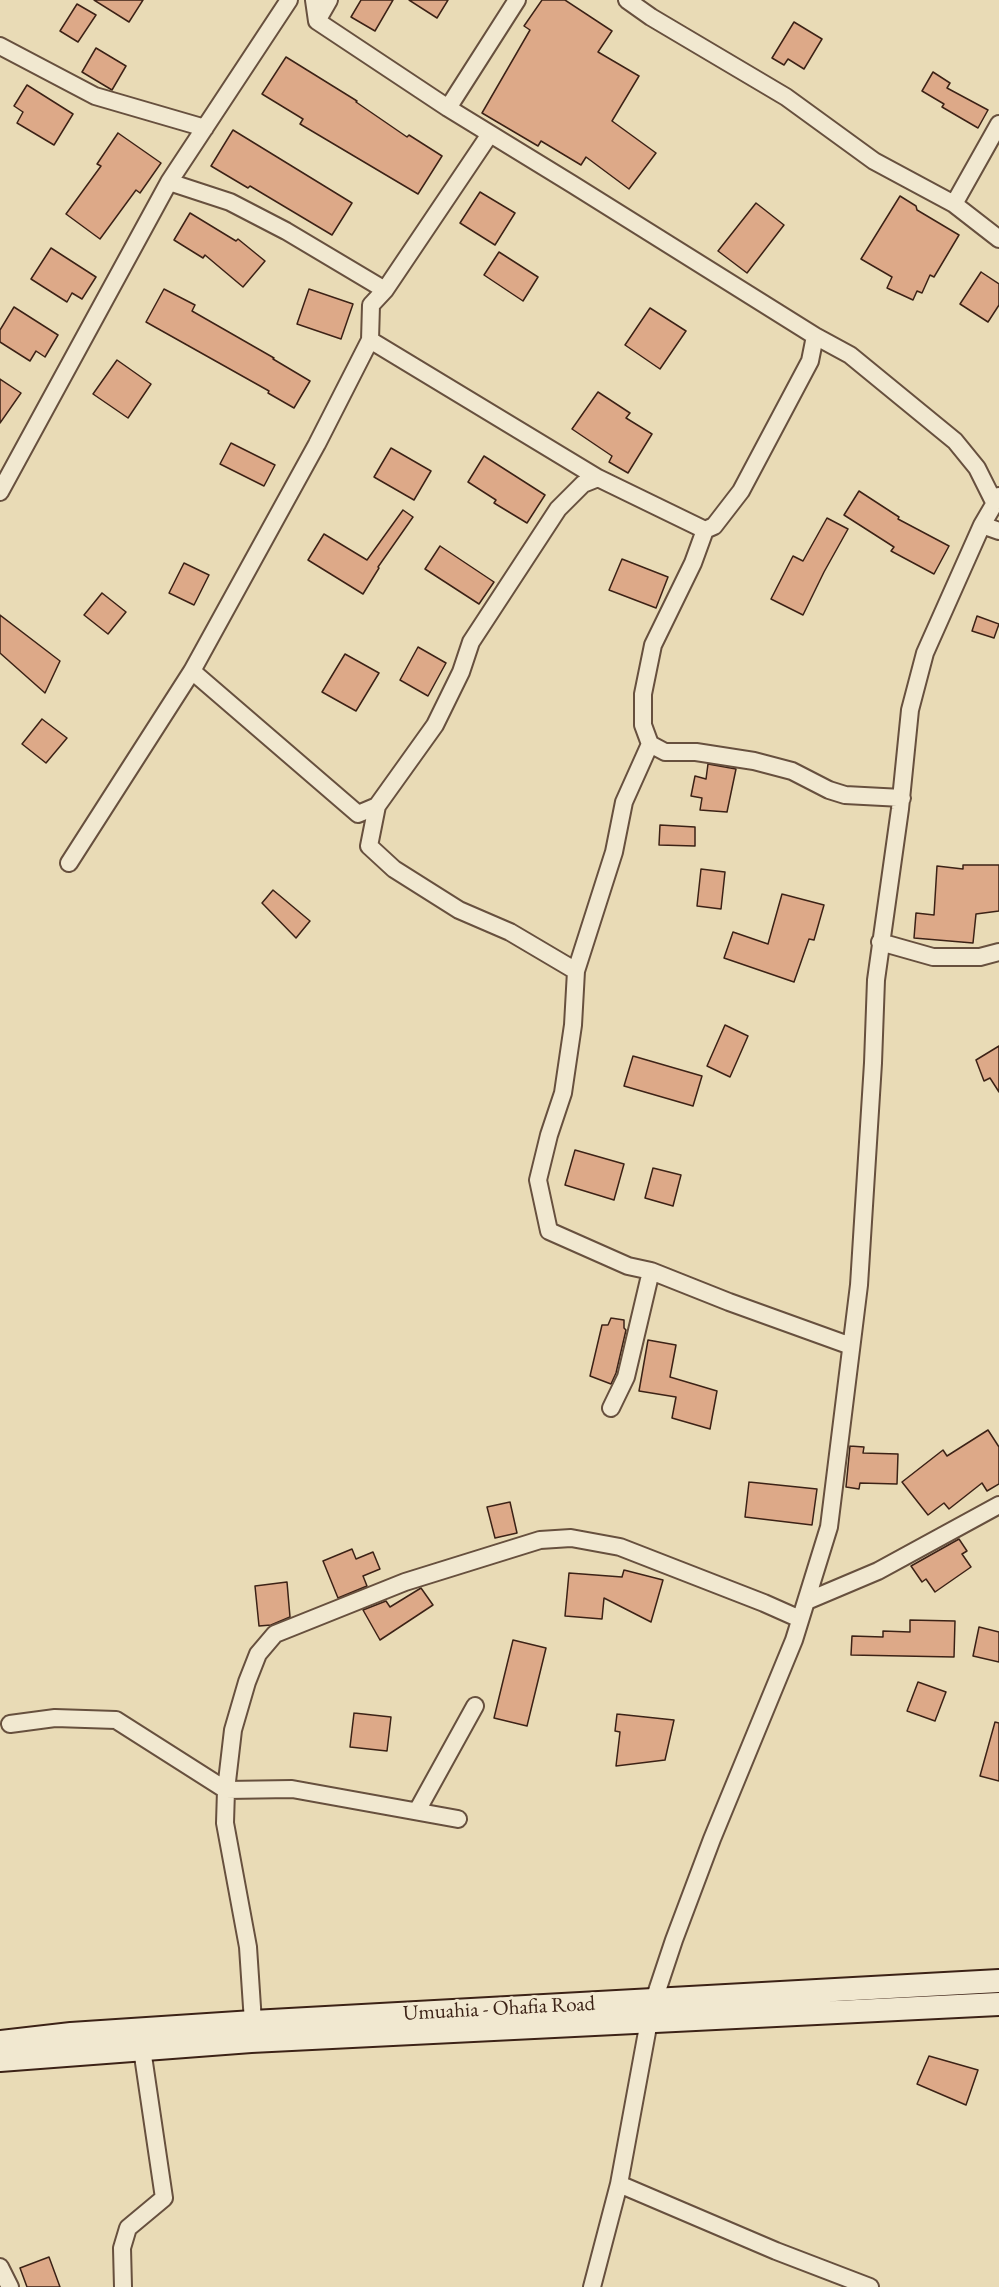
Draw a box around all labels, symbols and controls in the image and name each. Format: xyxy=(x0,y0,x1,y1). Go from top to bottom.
street label: Umuahia - Ohafia Road xyxy=(402,1991,596,2027)

